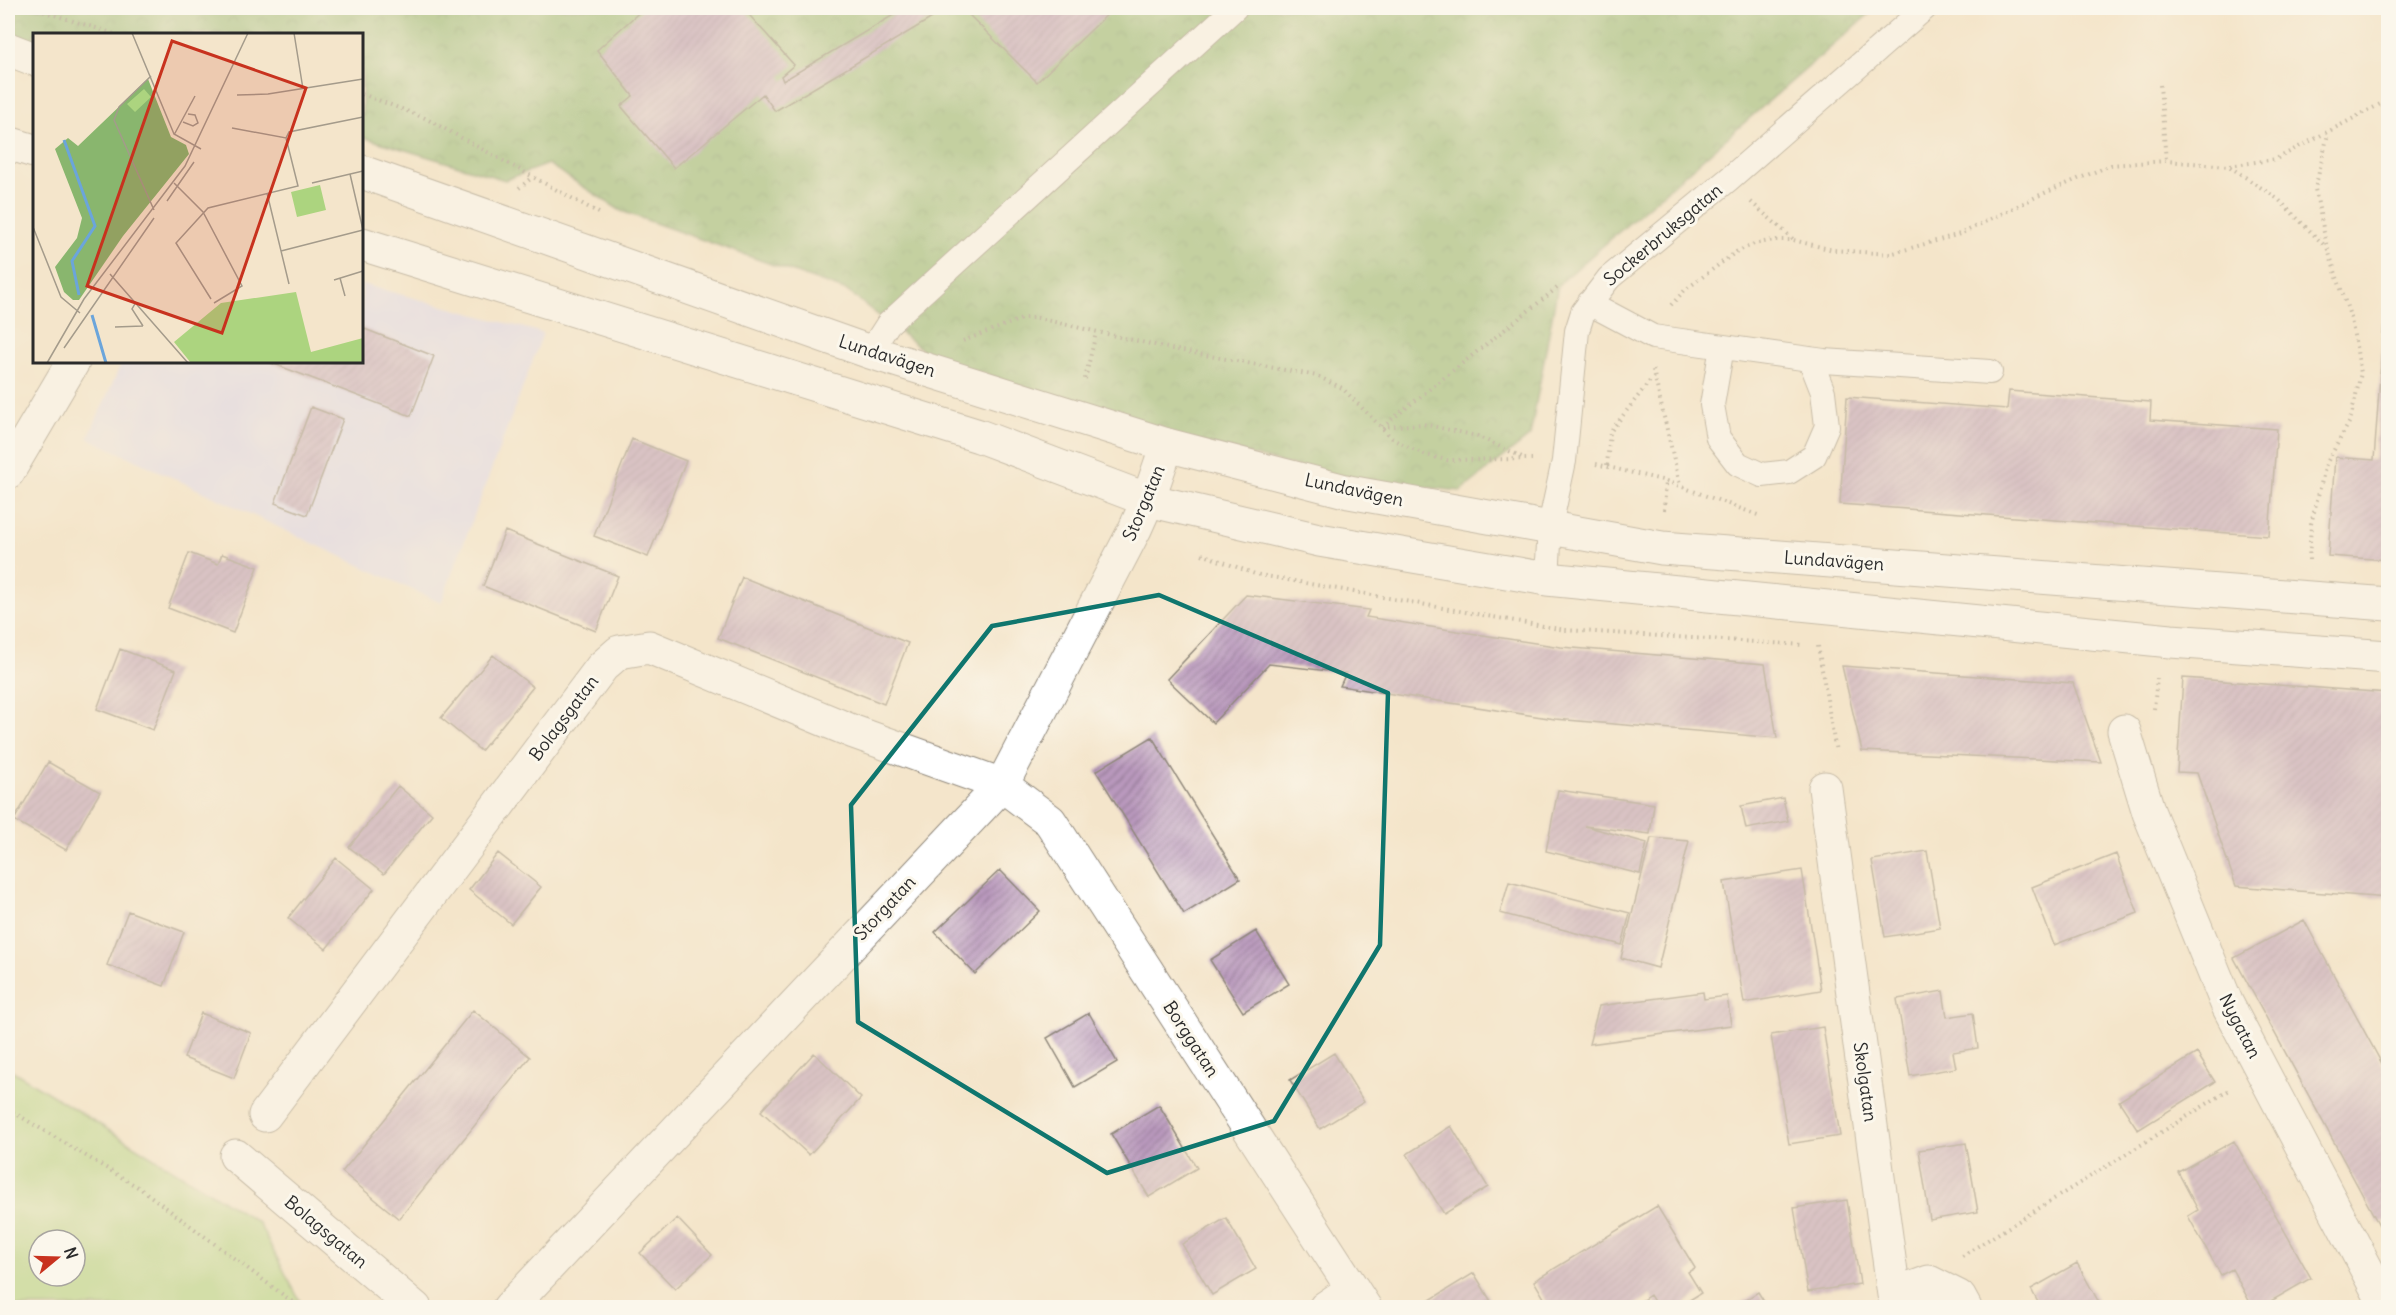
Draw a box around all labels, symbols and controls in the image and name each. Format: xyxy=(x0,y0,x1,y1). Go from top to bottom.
inset map xyxy=(33,33,363,363)
street label: Sockerbruksgatan xyxy=(1599,178,1727,291)
street label: Lundavägen xyxy=(836,329,938,382)
street label: Storgatan xyxy=(1117,461,1170,544)
street label: Lundavägen xyxy=(1303,468,1406,511)
street label: Lundavägen xyxy=(1783,546,1885,575)
street label: Bolagsgatan xyxy=(524,670,603,765)
street label: Storgatan xyxy=(849,871,920,945)
street label: Nygatan xyxy=(2214,990,2266,1062)
street label: Borggatan xyxy=(1158,996,1225,1081)
street label: Skolgatan xyxy=(1849,1041,1882,1123)
street label: Bolagsgatan xyxy=(280,1190,373,1273)
north arrow xyxy=(27,1228,87,1288)
text: N xyxy=(60,1245,82,1262)

